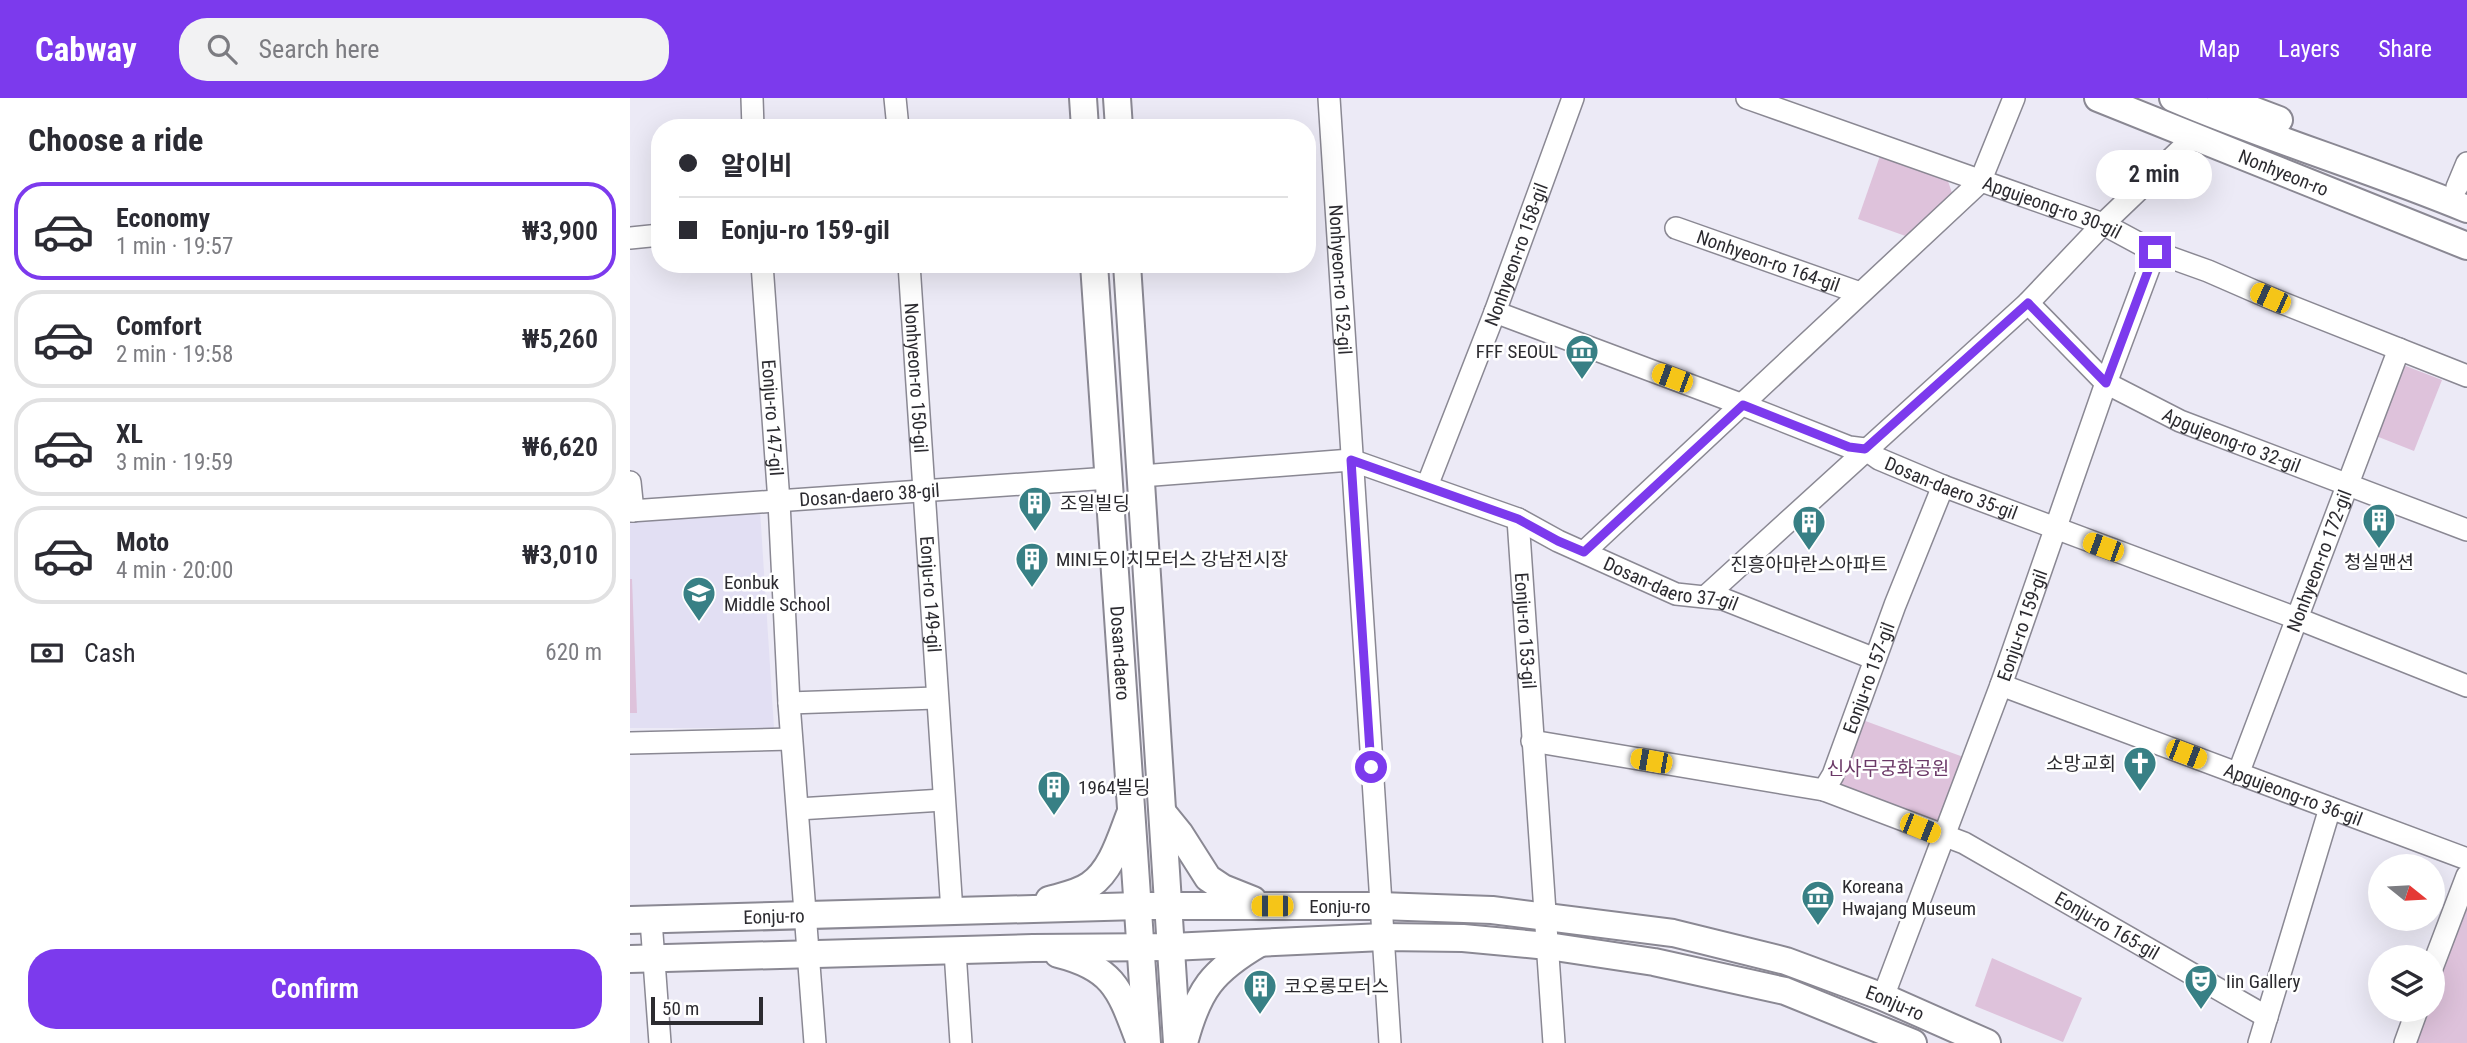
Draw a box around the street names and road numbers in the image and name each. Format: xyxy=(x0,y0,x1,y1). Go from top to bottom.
street label: Nonhyeon-ro xyxy=(2235,144,2332,201)
street label: Apgujeong-ro 30-gil xyxy=(1980,171,2126,243)
street label: Nonhyeon-ro 158-gil xyxy=(1479,180,1553,329)
street label: Nonhyeon-ro 152-gil xyxy=(1324,204,1357,355)
street label: Nonhyeon-ro 164-gil xyxy=(1694,225,1843,297)
street label: Nonhyeon-ro 150-gil xyxy=(900,302,933,454)
street label: Eonju-ro 147-gil xyxy=(757,359,789,477)
street label: Apgujeong-ro 32-gil xyxy=(2159,403,2304,477)
street label: Dosan-daero 35-gil xyxy=(1881,451,2021,524)
street label: Dosan-daero 38-gil xyxy=(798,478,940,511)
street label: Nonhyeon-ro 172-gil xyxy=(2281,486,2356,635)
street label: Eonju-ro 149-gil xyxy=(916,535,946,653)
street label: Dosan-daero 37-gil xyxy=(1600,552,1742,615)
street label: Eonju-ro 159-gil xyxy=(1992,566,2052,684)
street label: Eonju-ro 153-gil xyxy=(1510,572,1541,690)
street label: Dosan-daero xyxy=(1106,605,1135,701)
street label: Eonju-ro 157-gil xyxy=(1838,619,1899,737)
street label: Apgujeong-ro 36-gil xyxy=(2221,758,2366,830)
street label: Eonju-ro 165-gil xyxy=(2051,886,2164,964)
street label: Eonju-ro xyxy=(1309,895,1370,918)
street label: Eonju-ro xyxy=(743,904,805,928)
street label: Eonju-ro xyxy=(1863,980,1928,1025)

